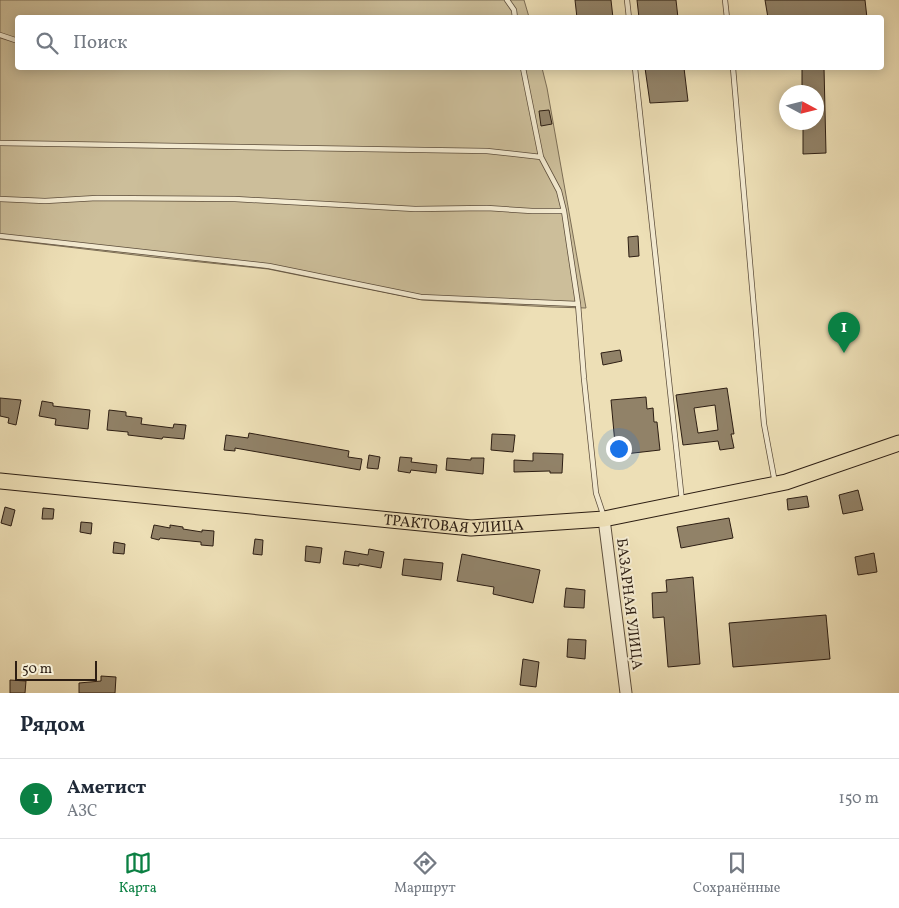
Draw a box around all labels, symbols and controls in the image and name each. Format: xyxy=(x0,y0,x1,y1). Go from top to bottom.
search box xyxy=(15,15,884,70)
icon: search xyxy=(33,29,61,57)
text: Поиск xyxy=(73,30,127,56)
north arrow xyxy=(779,85,824,130)
pin: 1 xyxy=(828,312,860,353)
your location xyxy=(606,436,632,462)
street label: ТРАКТОВАЯ УЛИЦА xyxy=(383,510,525,540)
street label: БАЗАРНАЯ УЛИЦА xyxy=(610,537,647,672)
scale bar xyxy=(15,658,98,681)
text: 50 m xyxy=(22,660,52,679)
text: Рядом xyxy=(20,711,85,740)
text: Аметист xyxy=(67,775,146,801)
text: 1 xyxy=(33,788,39,810)
text: 150 m xyxy=(838,788,879,810)
text: АЗС xyxy=(67,801,98,823)
tab: Карта xyxy=(119,849,157,898)
tab: Маршрут xyxy=(394,849,456,898)
tab: Сохранённые xyxy=(693,849,780,898)

